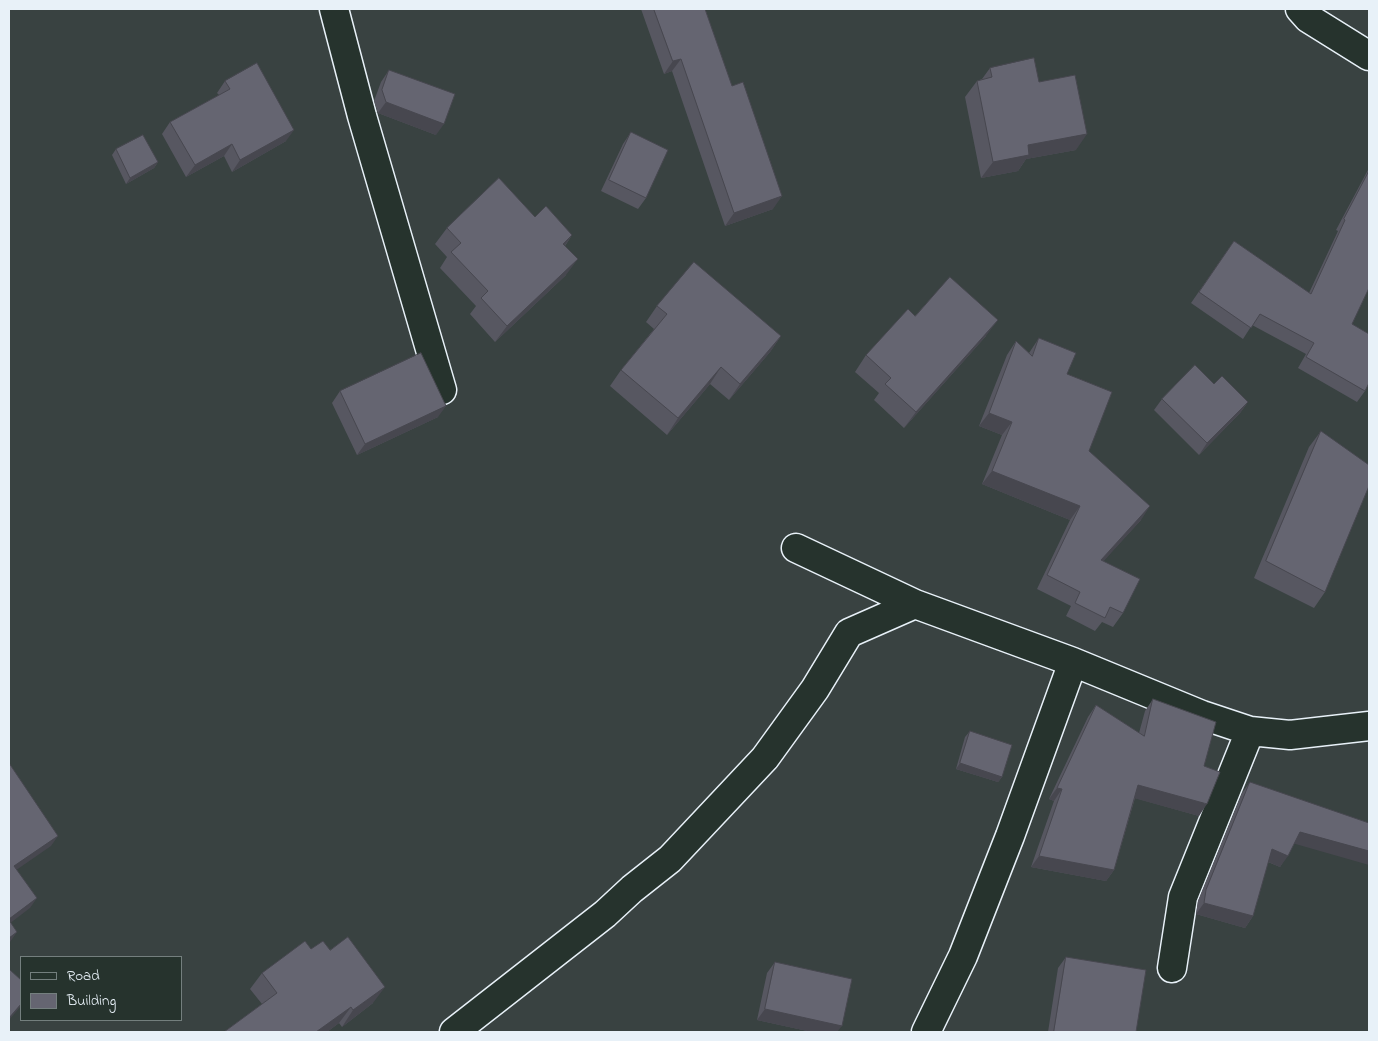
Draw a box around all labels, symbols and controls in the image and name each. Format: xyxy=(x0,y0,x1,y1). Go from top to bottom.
legend xyxy=(20,956,182,1021)
text: Road xyxy=(67,965,100,987)
text: Building xyxy=(67,990,116,1012)

